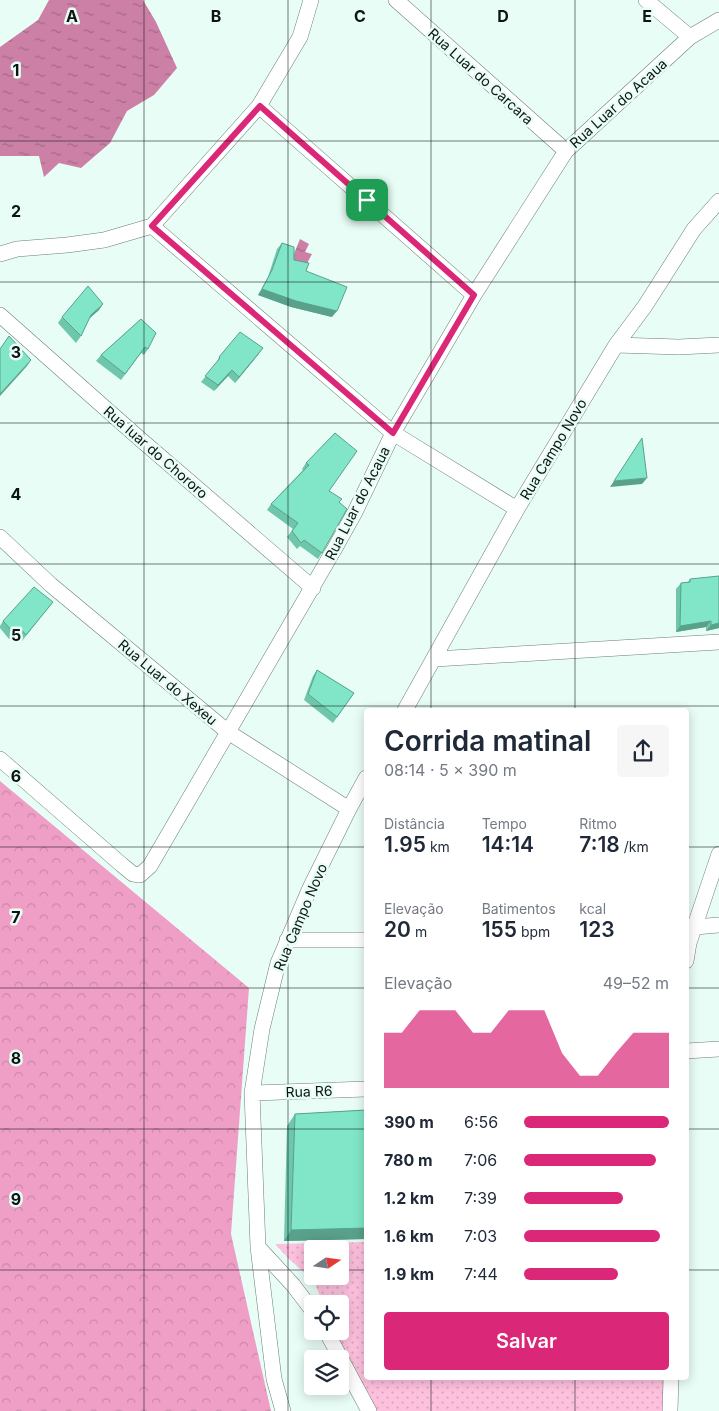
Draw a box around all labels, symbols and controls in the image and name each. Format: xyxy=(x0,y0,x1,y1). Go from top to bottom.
text: A xyxy=(66,6,78,26)
text: B xyxy=(211,6,221,26)
text: C xyxy=(354,6,366,26)
text: D xyxy=(497,6,509,26)
text: E xyxy=(642,6,652,26)
street label: Rua Luar do Carcara xyxy=(425,24,537,128)
street label: Rua Luar do Acaua xyxy=(566,55,670,151)
text: 1 xyxy=(13,60,19,80)
pin xyxy=(346,179,388,221)
icon: arrive xyxy=(353,186,381,214)
text: 2 xyxy=(11,201,21,221)
text: 3 xyxy=(11,342,21,362)
street label: Rua Campo Novo xyxy=(516,395,590,503)
street label: Rua luar do Chororo xyxy=(100,402,212,502)
street label: Rua Luar do Acaua xyxy=(321,443,393,563)
text: 4 xyxy=(11,484,22,504)
text: 5 xyxy=(11,625,21,645)
street label: Rua Luar do Xexeu xyxy=(115,636,221,728)
text: Corrida matinal xyxy=(384,724,591,758)
button: share xyxy=(617,725,669,777)
text: 08:14 · 5 × 390 m xyxy=(384,760,517,780)
text: 6 xyxy=(11,766,21,786)
text: Distância xyxy=(384,815,445,832)
text: Tempo xyxy=(482,815,527,832)
text: Ritmo xyxy=(579,815,617,832)
text: 1.95 xyxy=(384,832,426,857)
text: 14:14 xyxy=(482,832,534,857)
text: 7:18 xyxy=(579,832,620,857)
text: km xyxy=(426,838,450,855)
text: /km xyxy=(620,838,649,855)
street label: Rua Campo Novo xyxy=(270,861,330,973)
text: Elevação xyxy=(384,900,444,917)
text: Batimentos xyxy=(482,900,556,917)
text: kcal xyxy=(579,900,606,917)
text: 7 xyxy=(11,907,21,927)
text: 20 xyxy=(384,917,411,942)
text: 155 xyxy=(482,917,517,942)
text: 123 xyxy=(579,917,615,942)
text: m xyxy=(411,923,427,940)
text: bpm xyxy=(517,923,550,940)
text: Elevação xyxy=(384,973,452,993)
text: 49–52 m xyxy=(603,973,669,993)
text: 8 xyxy=(11,1048,21,1068)
street label: Rua R6 xyxy=(285,1082,333,1100)
text: 390 m xyxy=(384,1112,434,1132)
text: 6:56 xyxy=(464,1112,498,1132)
text: 780 m xyxy=(384,1150,433,1170)
text: 7:06 xyxy=(464,1150,497,1170)
text: 1.2 km xyxy=(384,1188,434,1208)
text: 7:39 xyxy=(464,1188,497,1208)
text: 9 xyxy=(11,1189,21,1209)
text: 1.6 km xyxy=(384,1226,434,1246)
text: 7:03 xyxy=(464,1226,497,1246)
north arrow xyxy=(304,1240,349,1285)
map controls xyxy=(304,1240,349,1395)
text: 1.9 km xyxy=(384,1264,434,1284)
text: 7:44 xyxy=(464,1264,498,1284)
button: locate xyxy=(304,1295,349,1340)
button: Salvar xyxy=(384,1312,669,1370)
button: layers xyxy=(304,1350,349,1395)

